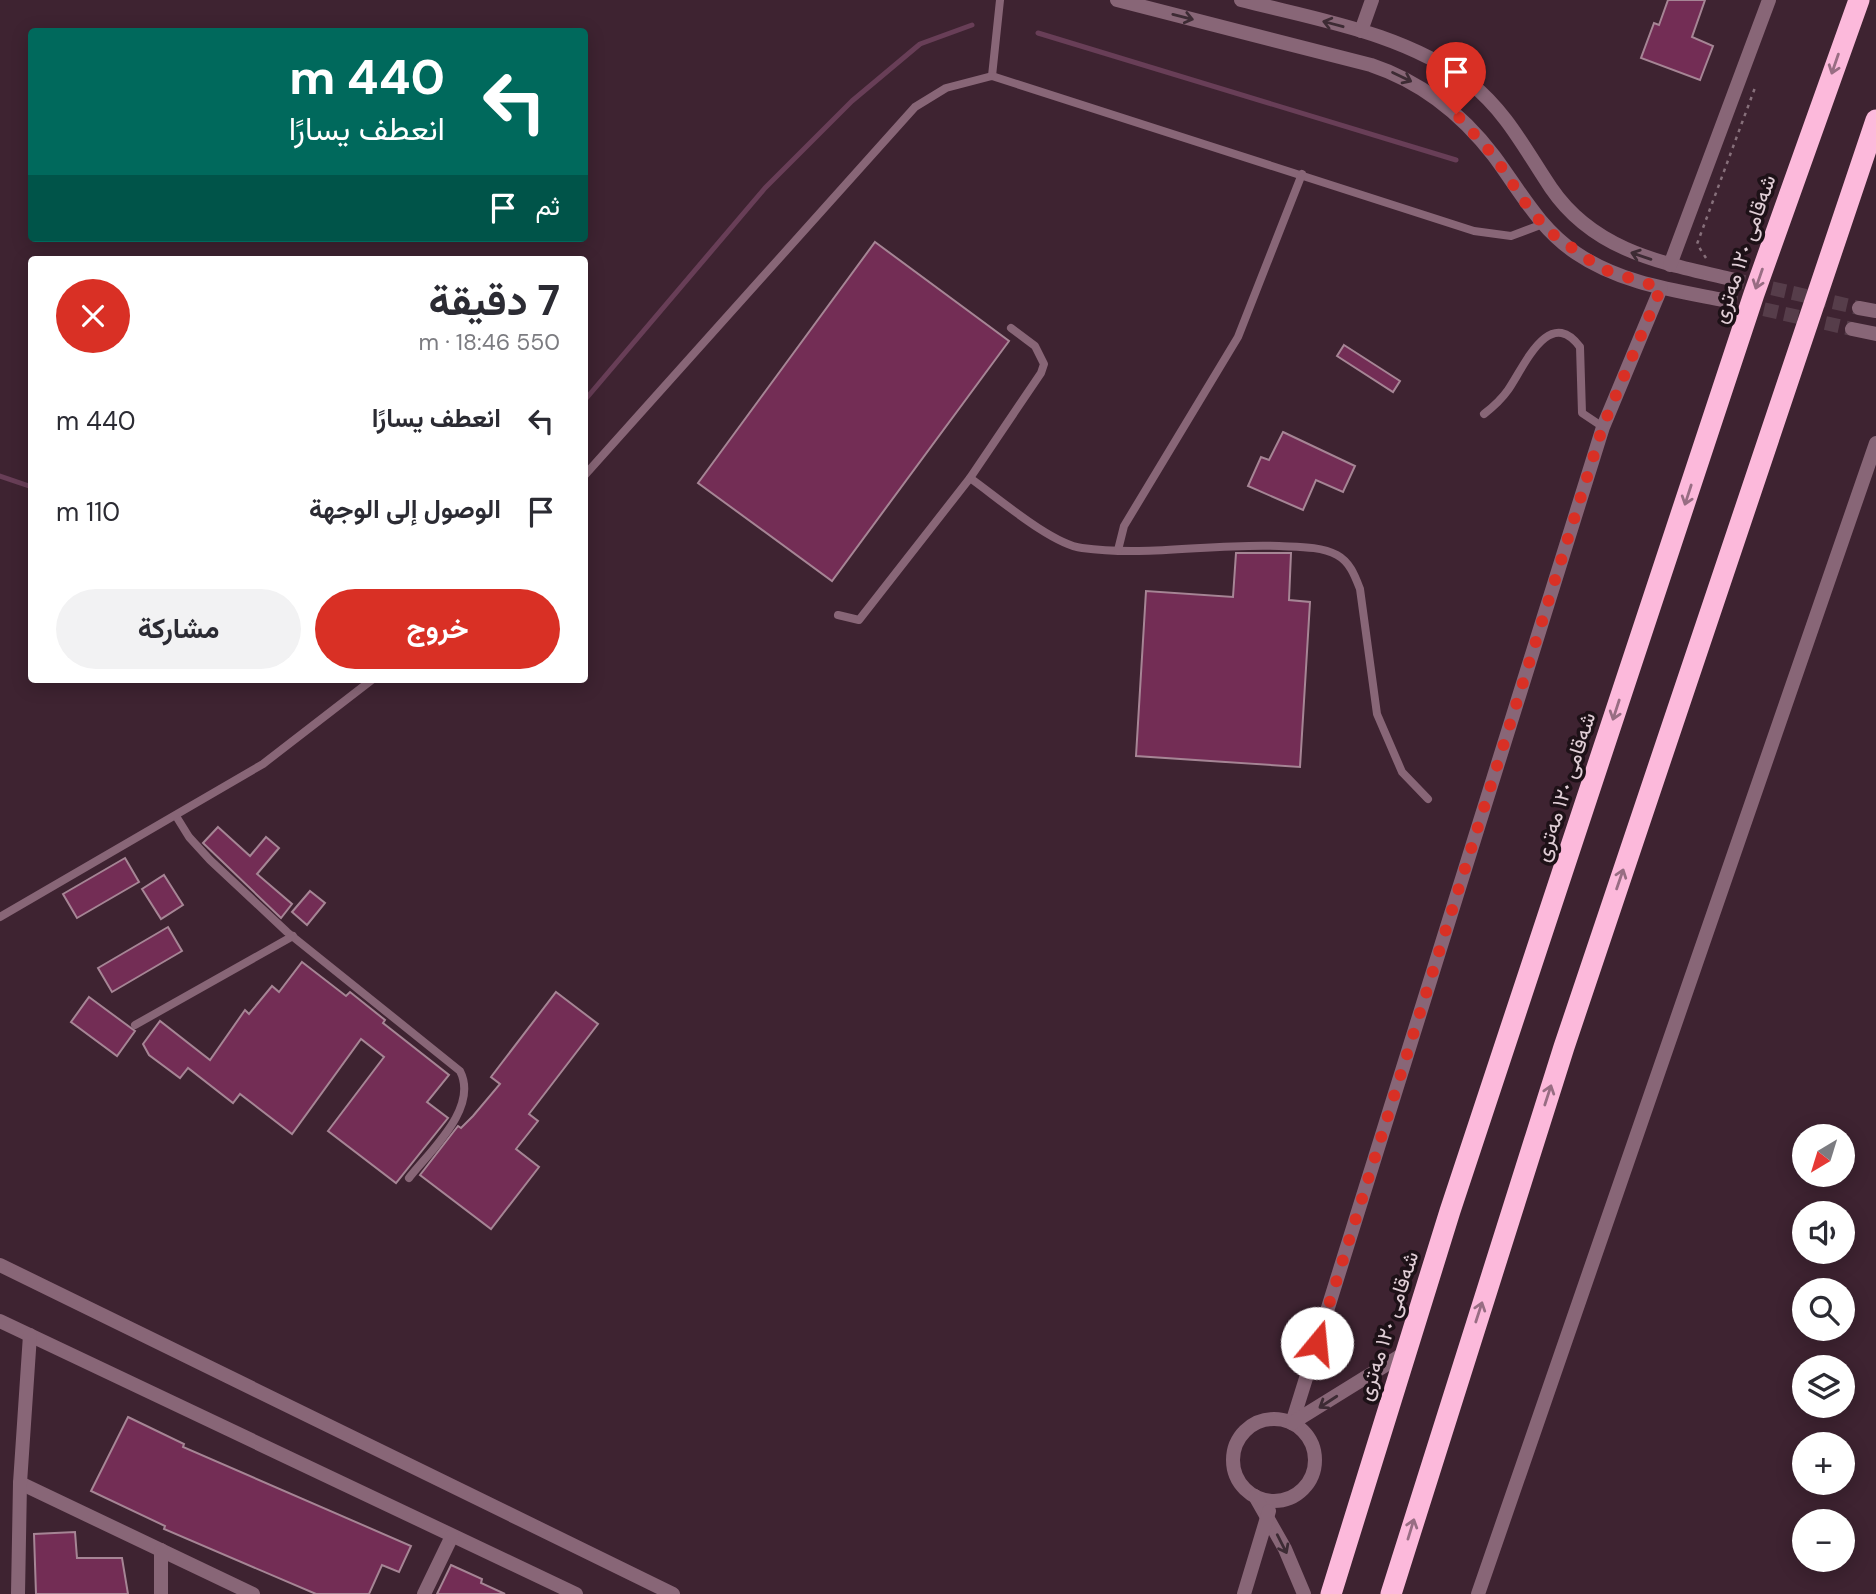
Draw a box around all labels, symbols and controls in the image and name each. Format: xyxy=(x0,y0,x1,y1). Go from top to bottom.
one-way arrow xyxy=(1171,11,1194,24)
one-way arrow xyxy=(1322,17,1345,30)
pin xyxy=(1426,42,1486,114)
text: 440 m xyxy=(289,45,445,109)
icon: arrive xyxy=(1437,53,1475,91)
one-way arrow xyxy=(1828,53,1841,75)
icon: left xyxy=(469,56,560,147)
one-way arrow xyxy=(1391,71,1412,85)
text: انعطف يسارًا xyxy=(289,108,445,150)
street label: شەقامی ١٢٠ مەتری xyxy=(1705,171,1783,327)
icon: arrive xyxy=(484,189,522,227)
text: ثم xyxy=(536,189,560,223)
one-way arrow xyxy=(1631,249,1653,261)
one-way arrow xyxy=(1752,267,1764,289)
text: 7 دقيقة xyxy=(429,273,560,328)
button: close xyxy=(56,279,130,353)
text: 550 m · 18:46 xyxy=(419,327,560,357)
text: انعطف يسارًا xyxy=(372,401,501,435)
icon: left xyxy=(522,402,560,440)
text: 440 m xyxy=(56,404,135,438)
one-way arrow xyxy=(1681,483,1693,505)
text: الوصول إلى الوجهة xyxy=(309,492,501,526)
icon: arrive xyxy=(522,493,560,531)
text: 110 m xyxy=(56,495,120,529)
button: مشاركة xyxy=(56,589,301,669)
button: خروج xyxy=(315,589,560,669)
one-way arrow xyxy=(1609,699,1621,721)
street label: شەقامی ١٢٠ مەتری xyxy=(1528,709,1602,865)
one-way arrow xyxy=(1614,868,1627,890)
one-way arrow xyxy=(1543,1084,1556,1106)
north arrow xyxy=(1792,1124,1855,1186)
map controls xyxy=(1792,1124,1855,1572)
button: sound xyxy=(1792,1201,1855,1264)
street label: شەقامی ١٢٠ مەتری xyxy=(1351,1248,1425,1404)
button: search xyxy=(1792,1278,1855,1341)
one-way arrow xyxy=(1474,1301,1486,1323)
position arrow xyxy=(1280,1306,1354,1380)
button: layers xyxy=(1792,1355,1855,1418)
one-way arrow xyxy=(1319,1394,1338,1409)
button: + xyxy=(1792,1432,1855,1495)
button: − xyxy=(1792,1509,1855,1572)
one-way arrow xyxy=(1405,1518,1418,1540)
one-way arrow xyxy=(1276,1533,1290,1554)

